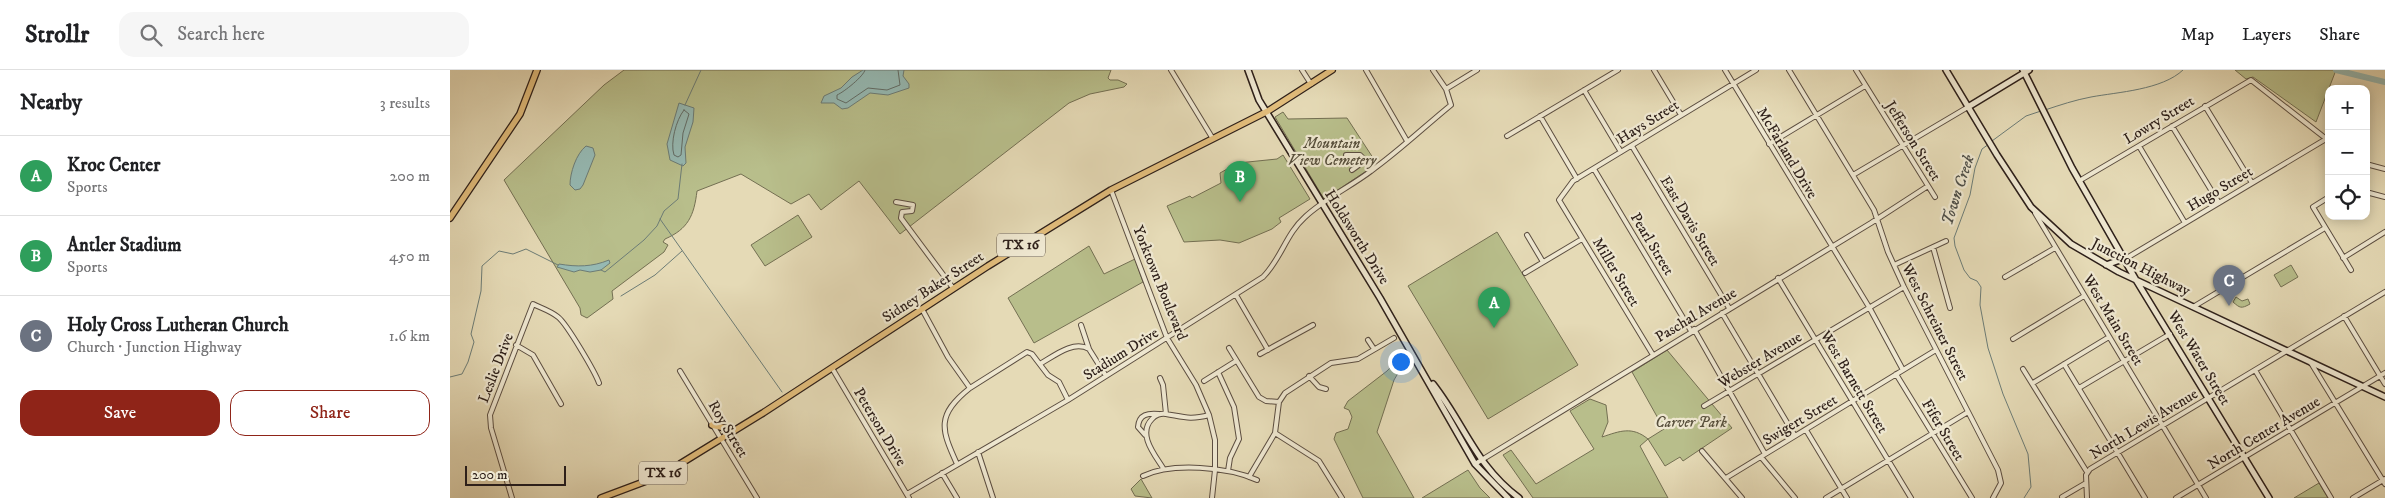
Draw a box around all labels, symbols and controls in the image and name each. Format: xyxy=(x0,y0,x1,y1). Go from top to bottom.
search box xyxy=(119,12,469,57)
text: Strollr xyxy=(25,20,89,50)
icon: search xyxy=(137,21,165,49)
text: Search here xyxy=(177,23,265,46)
text: Map xyxy=(2181,24,2214,46)
text: Layers xyxy=(2242,24,2291,46)
text: Share xyxy=(2319,24,2360,46)
map controls xyxy=(2325,85,2370,220)
button: + xyxy=(2325,85,2370,130)
text: Nearby xyxy=(20,90,82,116)
street label: Lowry Street xyxy=(2120,91,2198,149)
text: 3 results xyxy=(380,93,430,113)
street label: Hays Street xyxy=(1613,95,1683,149)
street label: Jefferson Street xyxy=(1880,96,1945,185)
street label: McFarland Drive xyxy=(1752,104,1822,202)
button: − xyxy=(2325,130,2370,175)
park label: Mountain View Cemetery xyxy=(1288,134,1377,170)
water label: Town Creek xyxy=(1937,152,1979,228)
text: Kroc Center xyxy=(67,154,160,177)
pin: B xyxy=(1224,161,1256,202)
street label: Hugo Street xyxy=(2184,162,2256,216)
text: A xyxy=(31,166,41,186)
text: 200 m xyxy=(389,166,430,186)
street label: East Davis Street xyxy=(1656,173,1724,270)
button: locate xyxy=(2325,175,2370,220)
text: Sports xyxy=(67,177,108,197)
street label: Holdsworth Drive xyxy=(1320,186,1394,288)
street label: Pearl Street xyxy=(1626,209,1678,279)
street label: Yorktown Boulevard xyxy=(1128,223,1192,344)
street label: Junction Highway xyxy=(2086,233,2195,301)
text: Antler Stadium xyxy=(67,234,182,257)
road number: TX 16 xyxy=(997,234,1045,256)
street label: Miller Street xyxy=(1588,234,1644,310)
text: B xyxy=(31,246,41,266)
text: 450 m xyxy=(389,246,430,266)
street label: Sidney Baker Street xyxy=(879,247,987,327)
text: Sports xyxy=(67,257,108,277)
street label: West Schreiner Street xyxy=(1897,260,1973,384)
pin: C xyxy=(2213,265,2245,306)
street label: West Main Street xyxy=(2078,270,2148,369)
street label: Paschal Avenue xyxy=(1652,283,1740,347)
pin: A xyxy=(1478,287,1510,328)
street label: West Water Street xyxy=(2163,306,2235,409)
text: Holy Cross Lutheran Church xyxy=(67,314,289,337)
street label: Stadium Drive xyxy=(1080,323,1162,385)
text: C xyxy=(31,326,41,346)
text: 1.6 km xyxy=(389,326,430,346)
street label: West Barnett Street xyxy=(1815,327,1892,437)
street label: Webster Avenue xyxy=(1714,328,1805,393)
street label: Leslie Drive xyxy=(474,330,518,406)
text: Church · Junction Highway xyxy=(67,337,242,357)
your location xyxy=(1388,349,1414,375)
street label: Peterson Drive xyxy=(849,384,911,470)
street label: North Lewis Avenue xyxy=(2087,384,2201,464)
button: Save xyxy=(20,390,220,436)
button: Share xyxy=(230,390,430,436)
street label: Swigert Street xyxy=(1759,390,1841,450)
street label: North Center Avenue xyxy=(2204,392,2324,474)
street label: Fifer Street xyxy=(1917,396,1969,464)
street label: Roy Street xyxy=(704,397,752,461)
park label: Carver Park xyxy=(1655,413,1727,432)
road number: TX 16 xyxy=(639,462,687,484)
scale bar xyxy=(465,463,566,486)
text: 200 m xyxy=(472,466,507,484)

